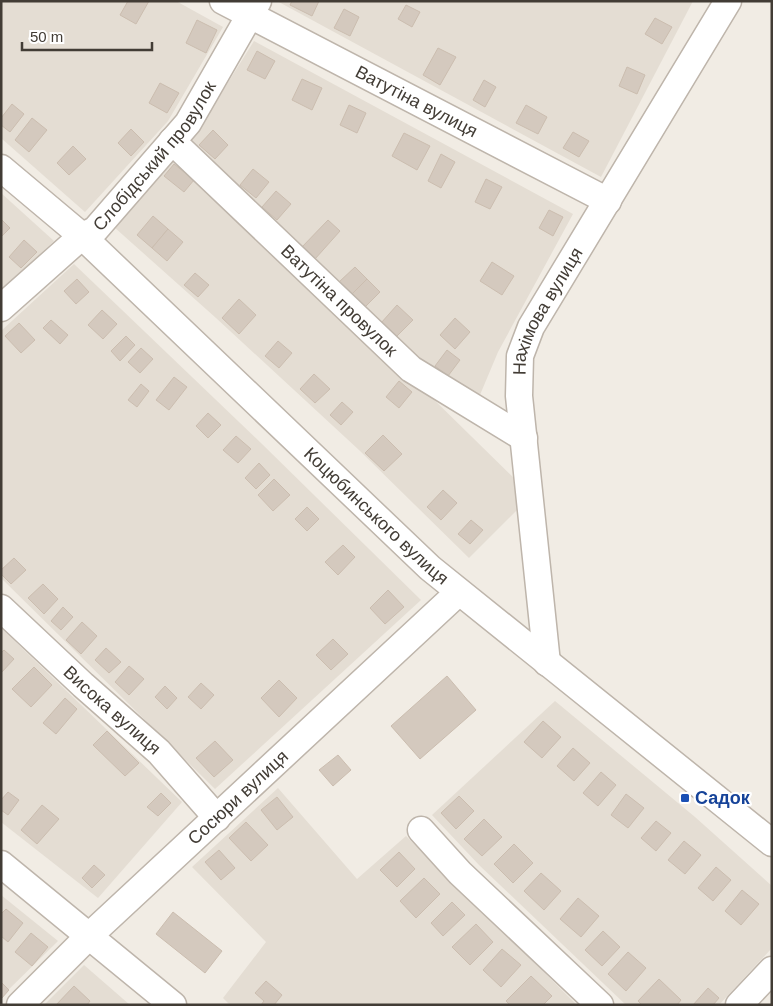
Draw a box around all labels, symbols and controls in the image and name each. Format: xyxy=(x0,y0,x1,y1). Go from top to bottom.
scale bar xyxy=(22,20,152,52)
text: 50 m xyxy=(30,28,63,45)
street label: Ватутіна вулиця xyxy=(352,62,481,141)
street label: Слобідський провулок xyxy=(89,77,220,235)
street label: Ватутіна провулок xyxy=(277,241,401,360)
street label: Нахімова вулиця xyxy=(510,244,587,375)
street label: Коцюбинського вулиця xyxy=(300,443,452,589)
street label: Висока вулиця xyxy=(59,662,165,759)
street label: Сосюри вулиця xyxy=(184,746,292,849)
place label: Садок xyxy=(695,788,751,808)
marker: Садок xyxy=(679,792,691,804)

